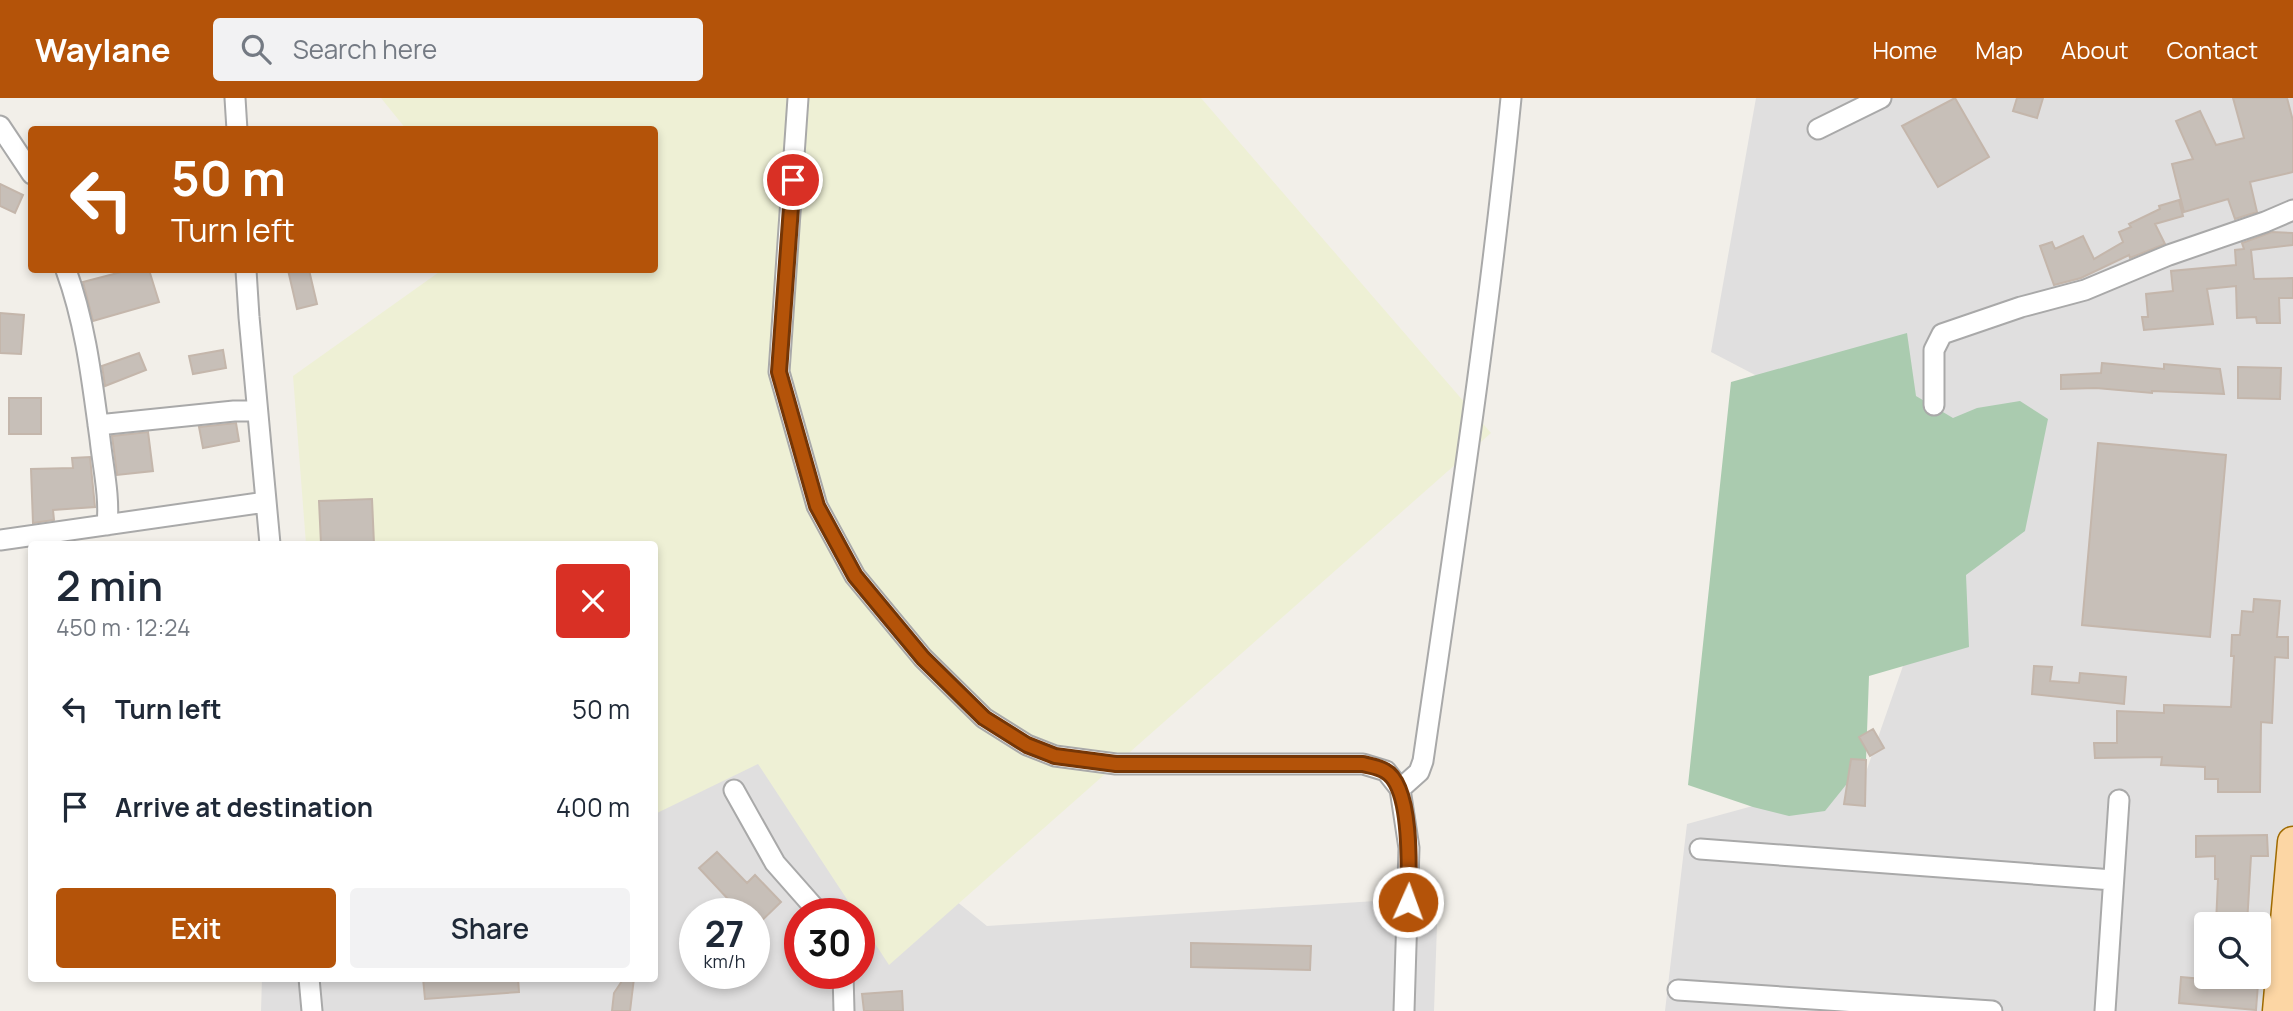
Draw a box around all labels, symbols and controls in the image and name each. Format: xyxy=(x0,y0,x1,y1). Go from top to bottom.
search box xyxy=(213,18,703,81)
text: Waylane xyxy=(35,27,171,72)
icon: search xyxy=(237,30,275,68)
text: Search here xyxy=(293,31,437,67)
text: Home xyxy=(1872,33,1937,66)
text: Map xyxy=(1975,33,2023,66)
text: About xyxy=(2061,33,2129,66)
text: Contact xyxy=(2167,33,2258,66)
text: 50 m xyxy=(171,144,286,211)
pin xyxy=(763,150,823,210)
icon: left xyxy=(56,154,147,245)
icon: arrive xyxy=(774,161,812,199)
text: Turn left xyxy=(171,208,295,252)
text: 2 min xyxy=(56,556,163,614)
button: close xyxy=(556,564,630,638)
text: 450 m · 12:24 xyxy=(56,611,191,643)
icon: left xyxy=(56,690,94,728)
text: Turn left xyxy=(115,691,222,727)
text: 50 m xyxy=(572,691,630,727)
icon: arrive xyxy=(56,788,94,826)
text: Arrive at destination xyxy=(115,789,373,825)
text: 400 m xyxy=(556,789,630,825)
position arrow xyxy=(1371,865,1445,939)
button: Exit xyxy=(56,888,336,968)
button: Share xyxy=(350,888,630,968)
speed limit sign: 30 xyxy=(784,898,875,989)
text: 27 xyxy=(705,910,744,958)
map controls xyxy=(2194,912,2271,989)
button: search xyxy=(2194,912,2271,989)
text: km/h xyxy=(704,949,745,973)

